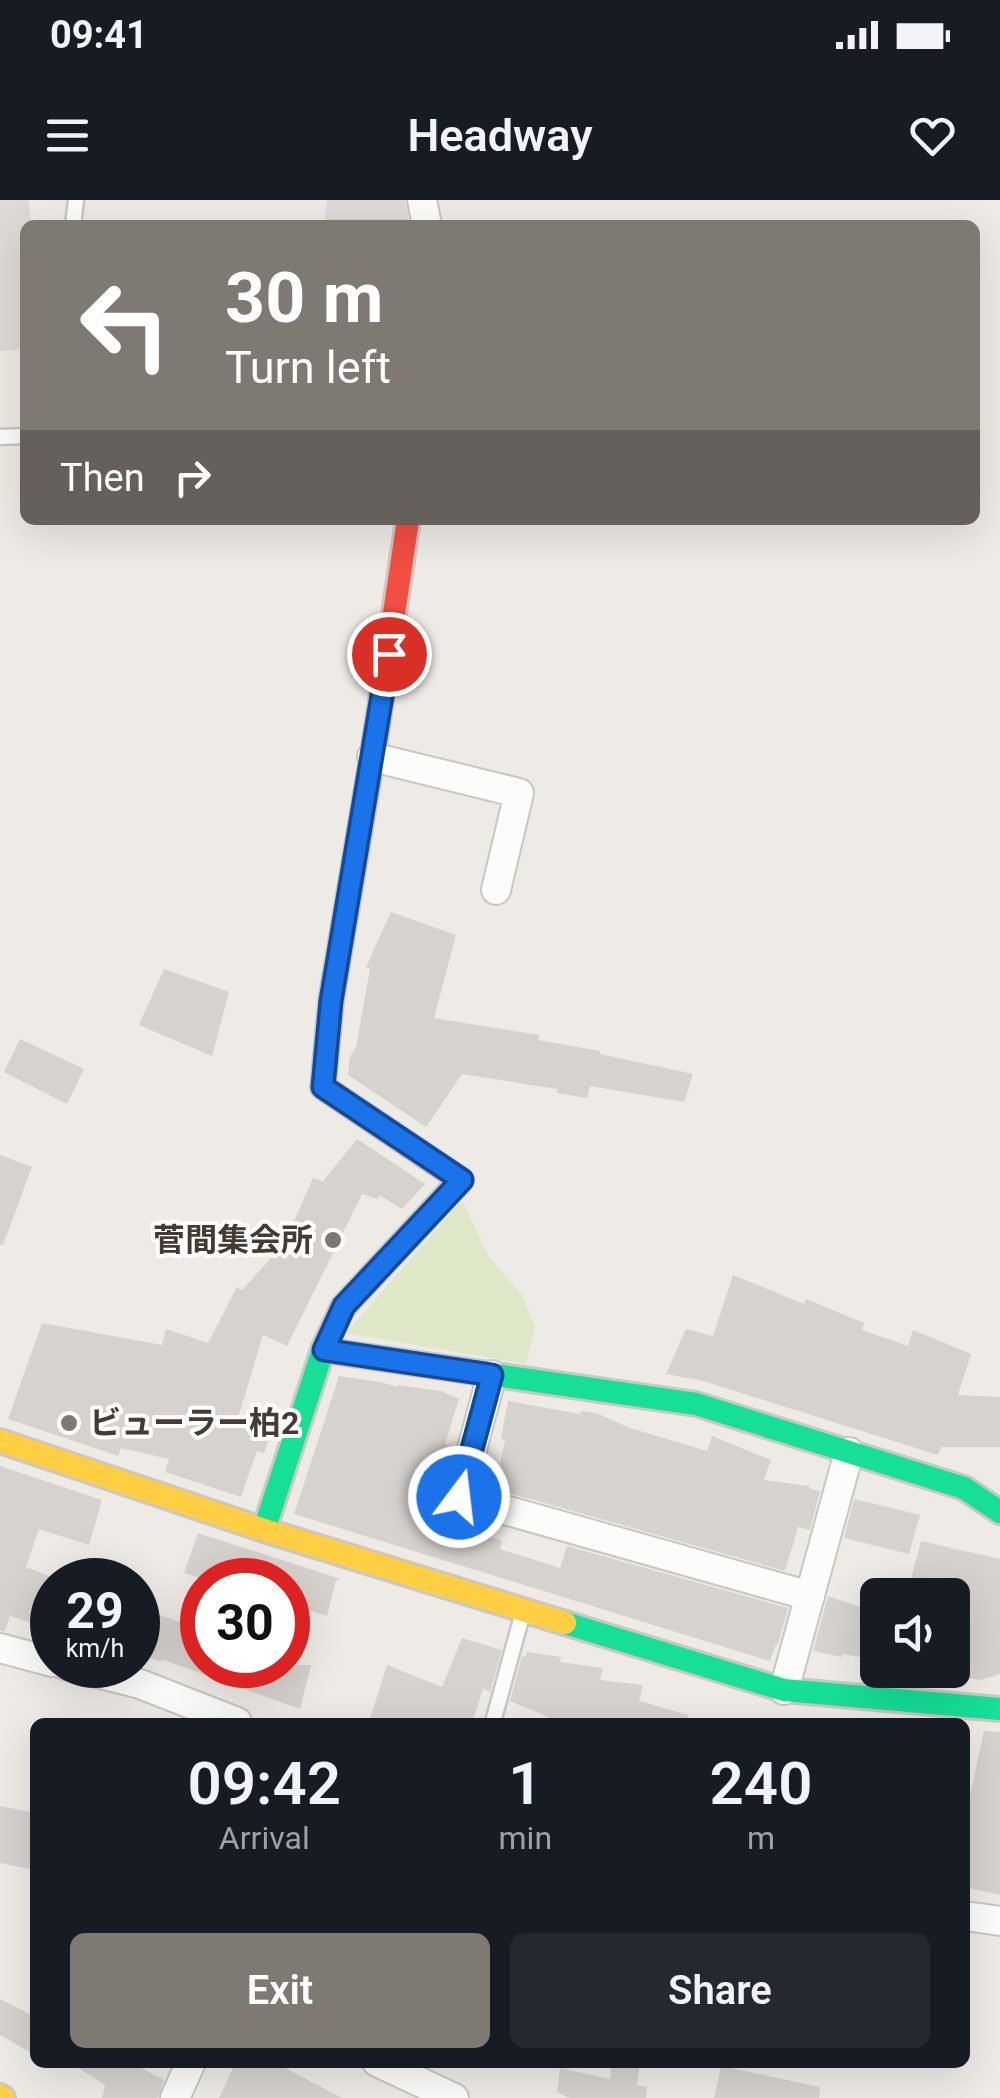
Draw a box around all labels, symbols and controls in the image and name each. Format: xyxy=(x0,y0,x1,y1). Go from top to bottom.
text: 09:41 xyxy=(50,13,148,57)
icon: menu xyxy=(40,108,95,163)
icon: heart xyxy=(905,108,960,163)
text: Headway xyxy=(408,109,593,162)
text: 30 m xyxy=(225,257,383,339)
icon: left xyxy=(60,260,190,390)
text: Turn left xyxy=(225,341,391,394)
icon: right xyxy=(165,450,220,505)
text: Then xyxy=(60,456,145,500)
pin xyxy=(347,612,432,697)
icon: arrive xyxy=(362,627,417,682)
place label: 菅間集会所 xyxy=(153,1221,313,1259)
marker: 菅間集会所 xyxy=(322,1229,344,1251)
place label: ビューラー柏2 xyxy=(89,1404,299,1442)
marker: ビューラー柏2 xyxy=(58,1412,80,1434)
position arrow xyxy=(407,1445,511,1549)
speed limit sign: 30 xyxy=(180,1558,310,1688)
map controls xyxy=(860,1578,970,1688)
button: sound xyxy=(860,1578,970,1688)
text: 29 xyxy=(66,1582,124,1640)
text: km/h xyxy=(66,1634,124,1663)
text: 09:42 xyxy=(188,1748,341,1819)
text: 1 xyxy=(508,1748,542,1819)
text: 240 xyxy=(710,1748,812,1819)
text: Arrival xyxy=(219,1819,310,1857)
text: min xyxy=(499,1819,552,1857)
text: m xyxy=(747,1819,775,1857)
button: Exit xyxy=(70,1933,490,2048)
button: Share xyxy=(510,1933,930,2048)

